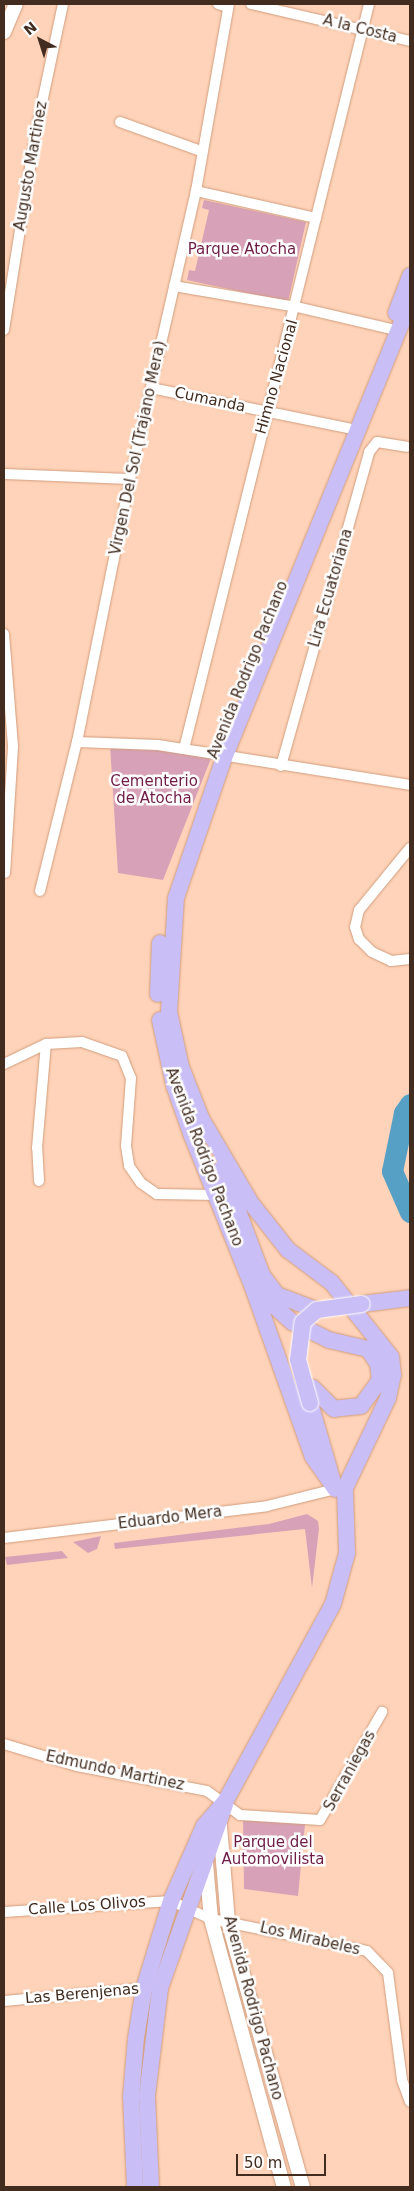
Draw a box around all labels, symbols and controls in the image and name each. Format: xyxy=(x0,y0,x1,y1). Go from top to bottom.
street label: A la Costa xyxy=(321,11,399,47)
north arrow xyxy=(15,15,65,65)
text: N xyxy=(21,19,40,38)
street label: Augusto Martinez xyxy=(11,100,51,232)
park label: Parque Atocha xyxy=(188,241,296,259)
street label: Himno Nacional xyxy=(252,318,302,436)
street label: Virgen Del Sol (Trajano Mera) xyxy=(106,339,170,557)
street label: Cumanda xyxy=(173,384,247,416)
street label: Lira Ecuatoriana xyxy=(305,527,357,649)
street label: Avenida Rodrigo Pachano xyxy=(204,579,292,761)
park label: Cementerio de Atocha xyxy=(110,772,198,807)
street label: Avenida Rodrigo Pachano xyxy=(162,1065,246,1249)
street label: Eduardo Mera xyxy=(117,1503,223,1533)
street label: Serraniegas xyxy=(320,1728,380,1814)
street label: Edmundo Martinez xyxy=(44,1748,186,1794)
park label: Parque del Automovilista xyxy=(222,1833,324,1868)
street label: Calle Los Olivos xyxy=(28,1893,146,1919)
street label: Avenida Rodrigo Pachano xyxy=(220,1914,286,2102)
street label: Los Mirabeles xyxy=(258,1919,362,1959)
street label: Las Berenjenas xyxy=(24,1980,140,2008)
scale bar xyxy=(239,2144,329,2176)
text: 50 m xyxy=(244,2154,282,2172)

